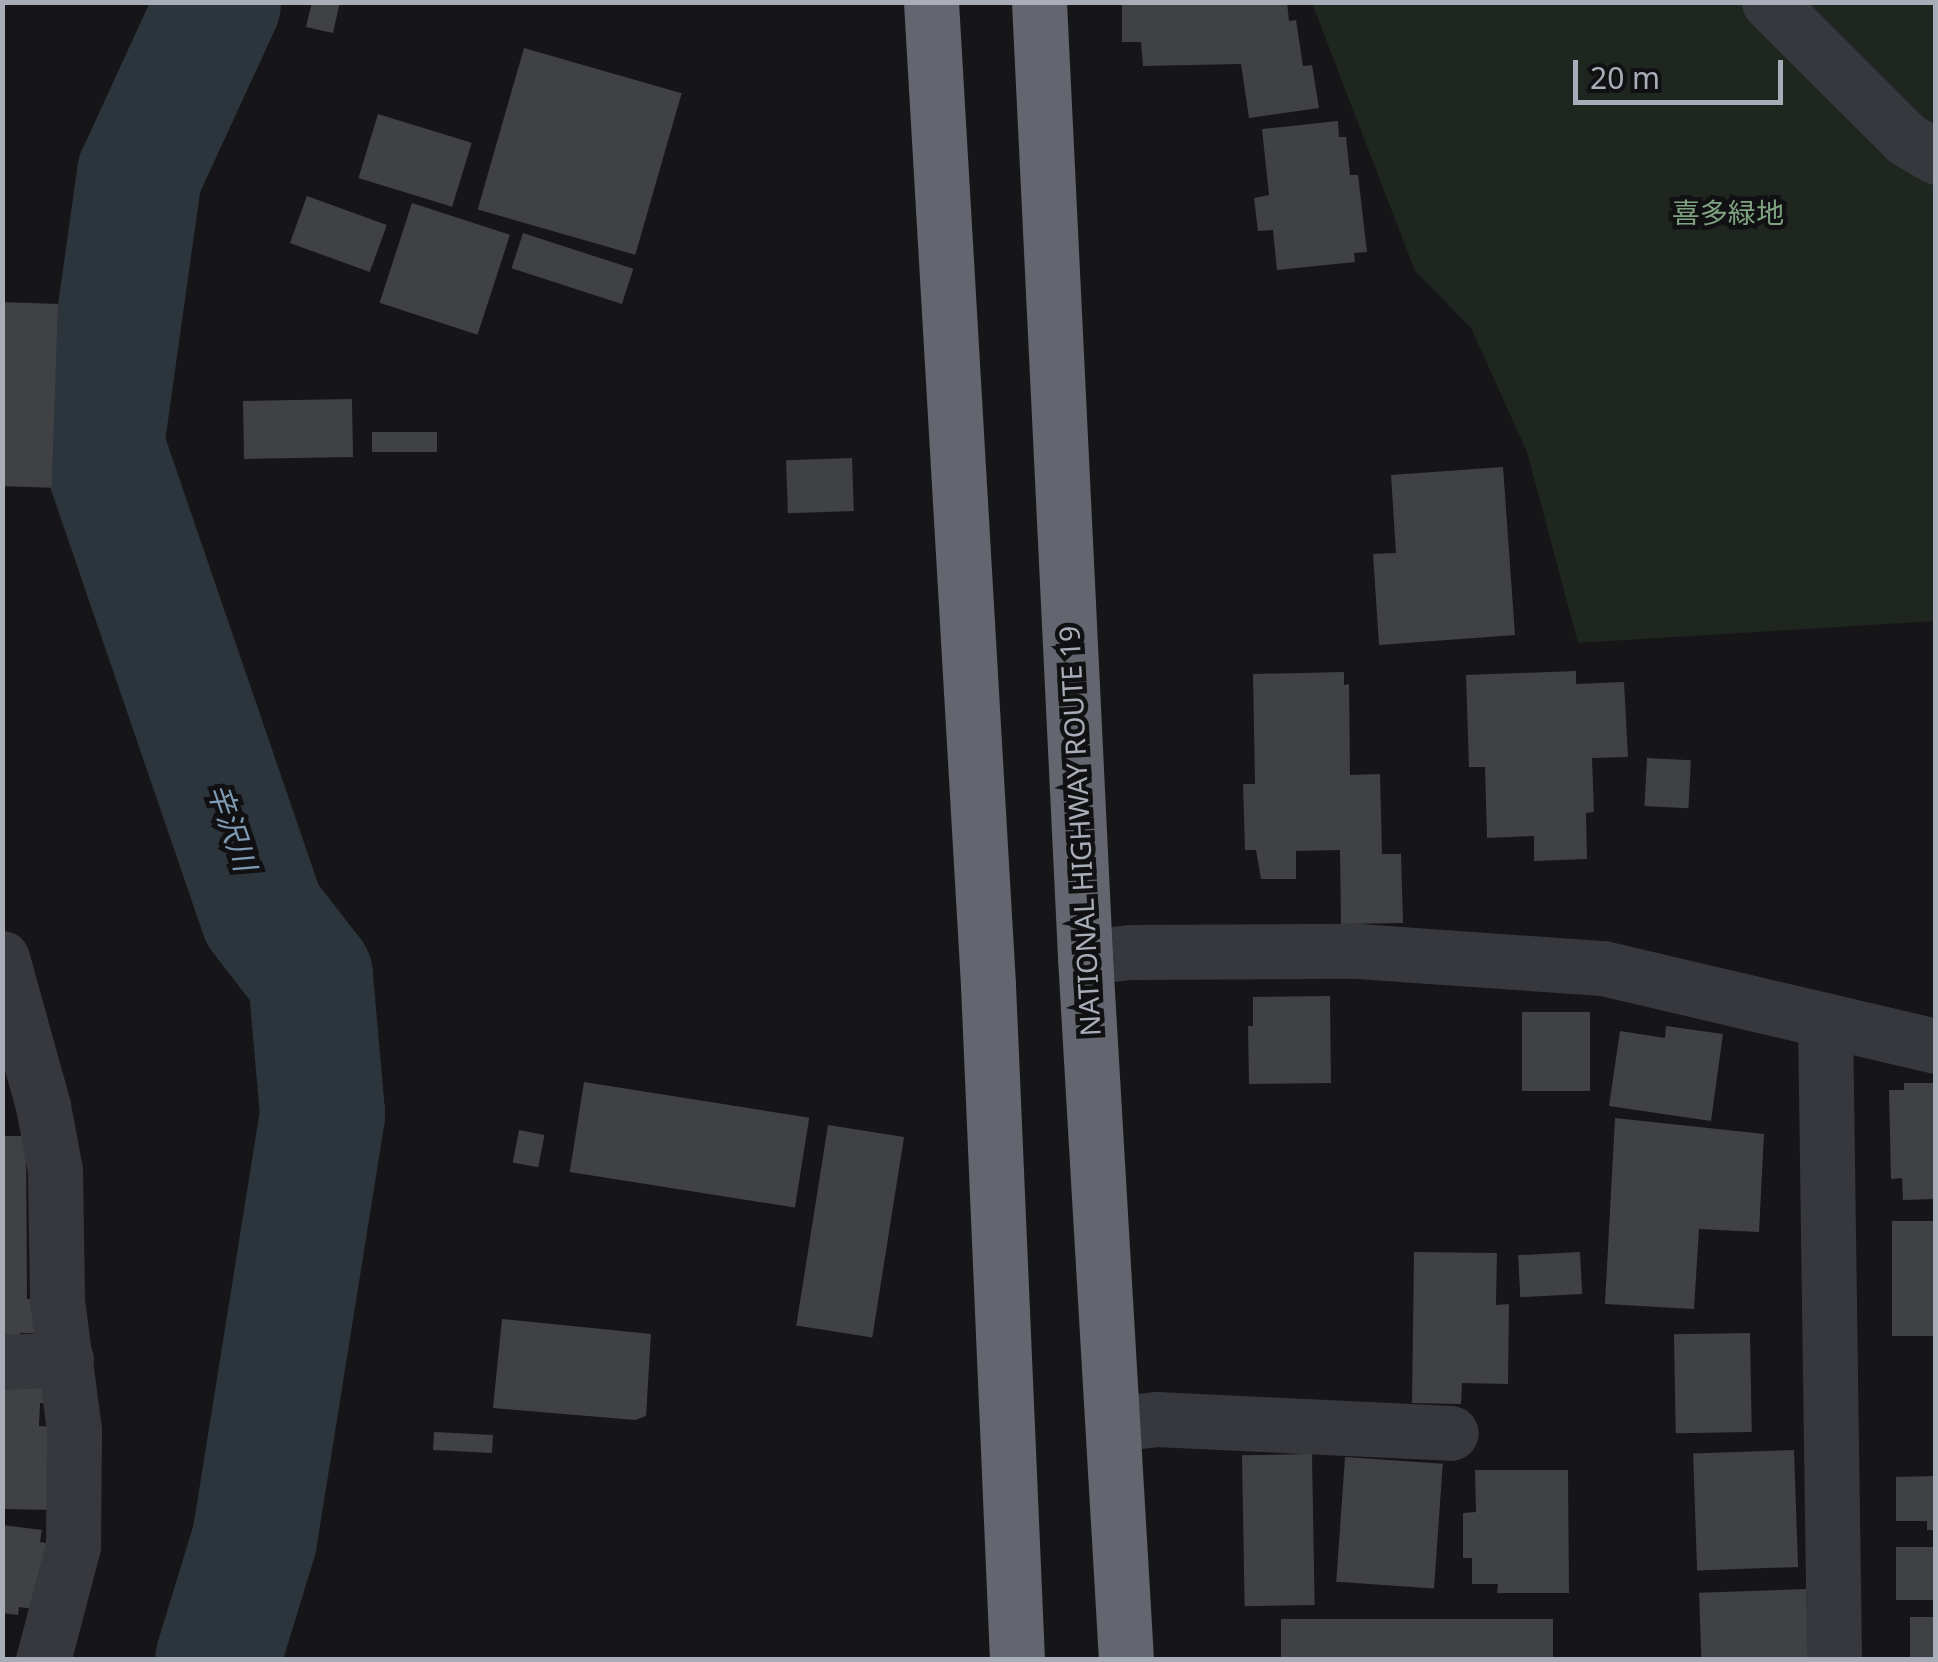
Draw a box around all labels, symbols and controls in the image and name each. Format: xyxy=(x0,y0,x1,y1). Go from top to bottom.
scale bar xyxy=(1578,40,1788,102)
text: 20 m xyxy=(1590,57,1660,98)
park label: 喜多緑地 xyxy=(1672,195,1784,229)
street label: NATIONAL HIGHWAY ROUTE 19 xyxy=(1051,625,1107,1037)
water label: 辛沢川 xyxy=(200,779,264,875)

